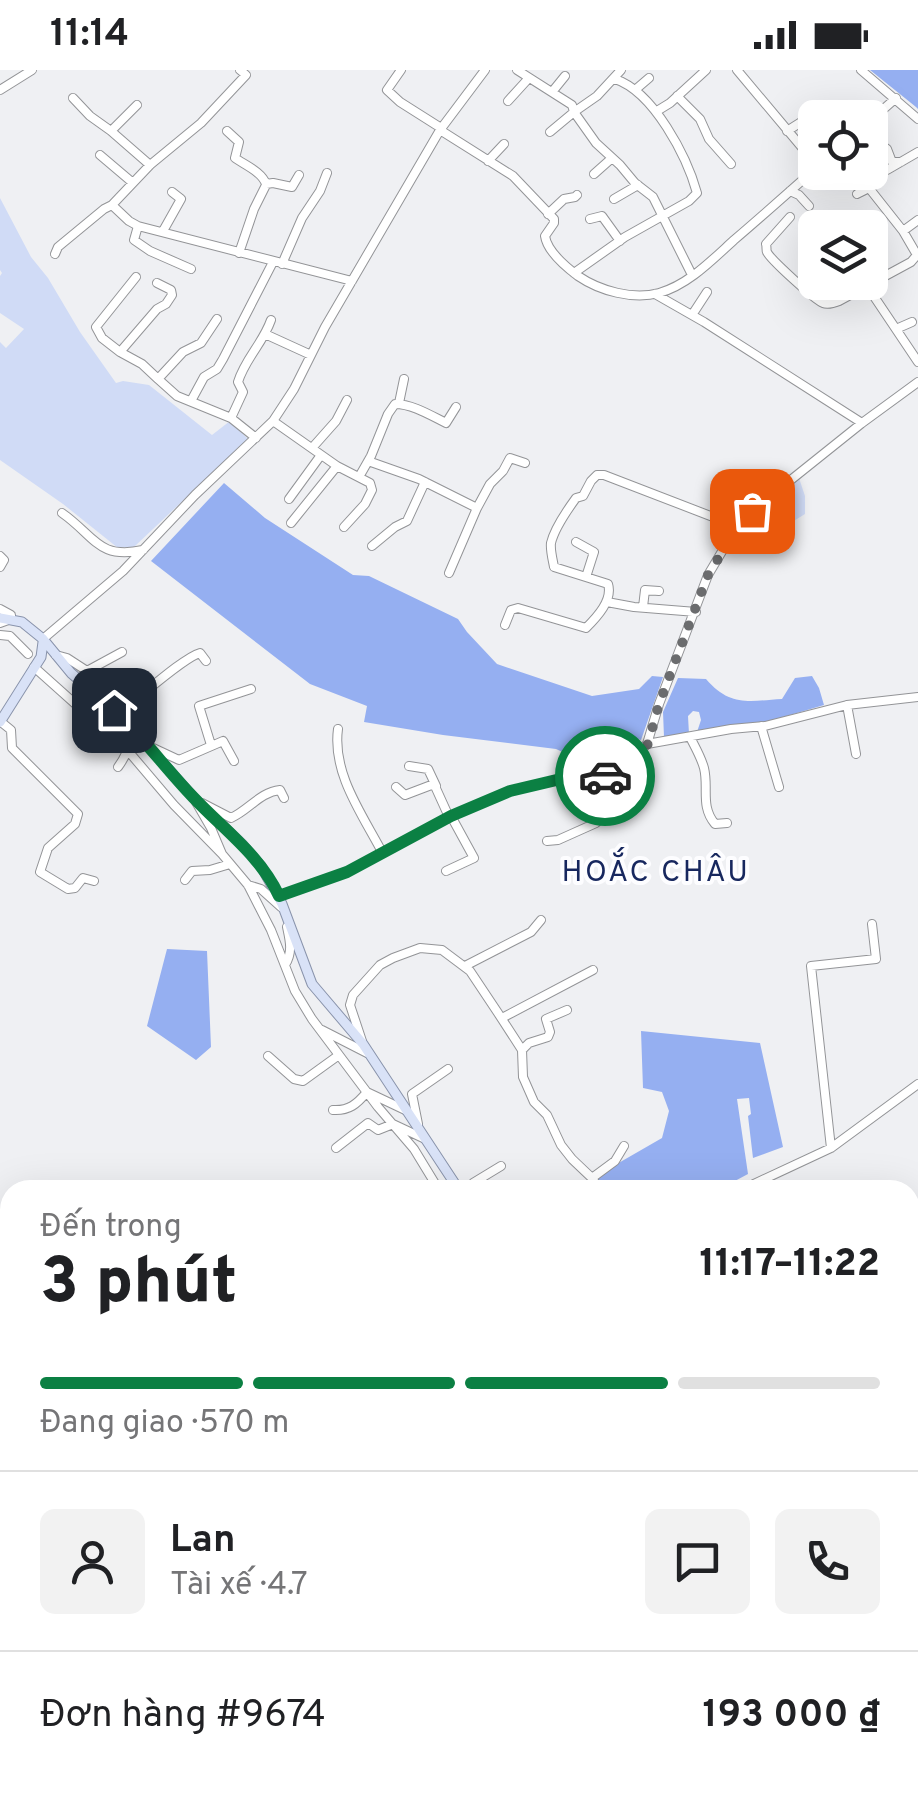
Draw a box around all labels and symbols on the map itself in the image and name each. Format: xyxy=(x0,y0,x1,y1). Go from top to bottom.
pin xyxy=(710,469,795,554)
pin xyxy=(72,668,157,753)
courier xyxy=(555,726,655,826)
district label: HOẮC CHÂU xyxy=(562,847,750,892)

